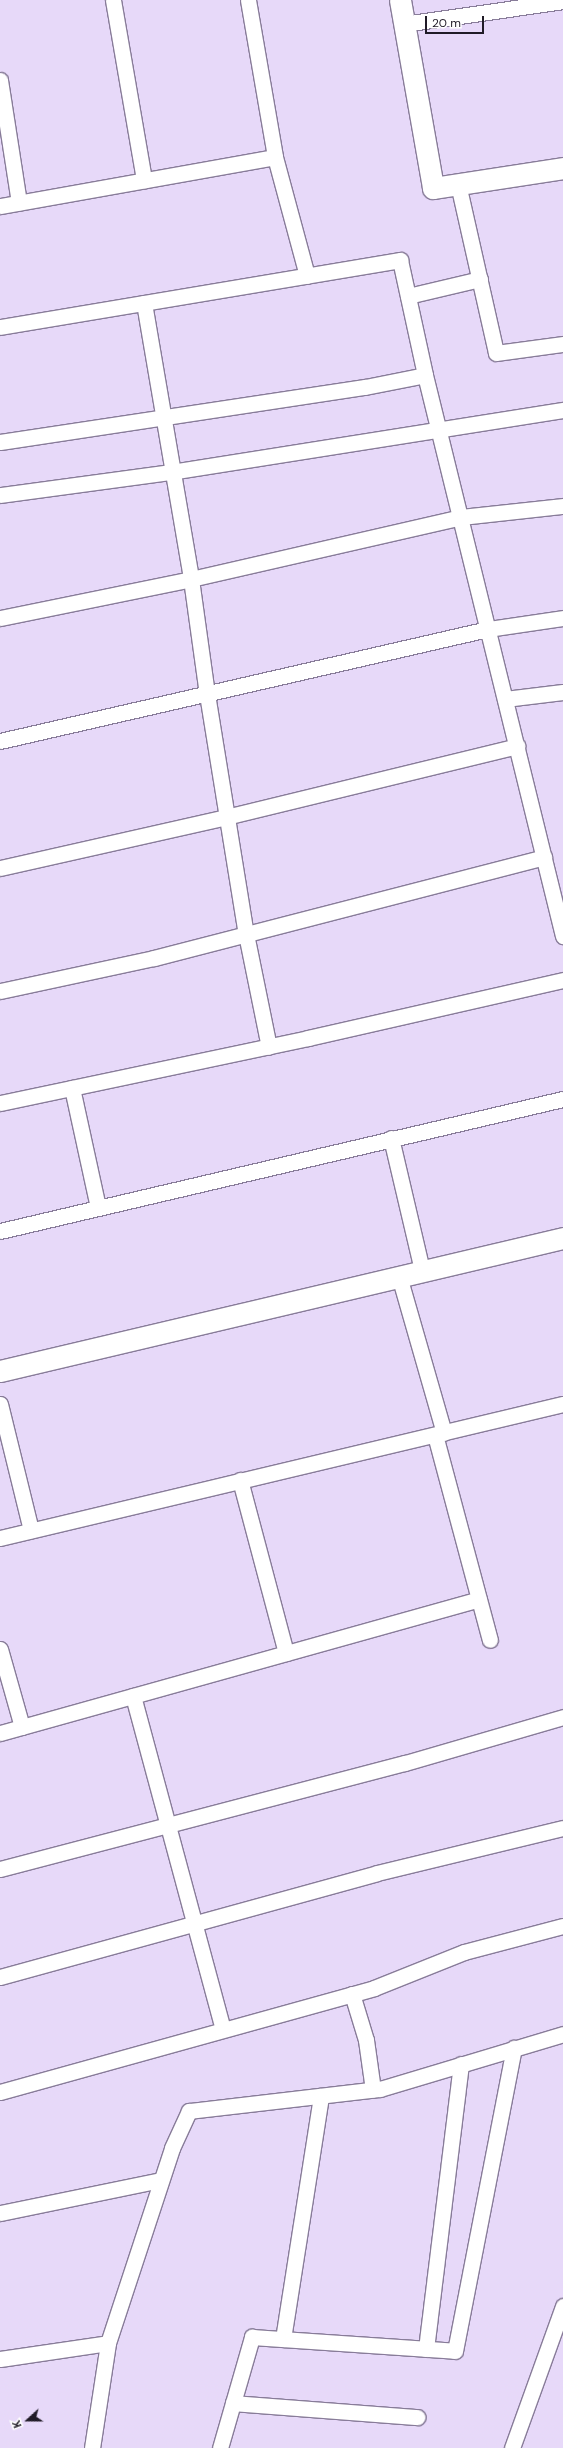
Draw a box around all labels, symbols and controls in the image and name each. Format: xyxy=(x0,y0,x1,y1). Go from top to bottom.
scale bar xyxy=(427,8,486,34)
text: 20 m xyxy=(432,15,461,31)
north arrow xyxy=(8,2400,48,2440)
text: K xyxy=(9,2418,25,2430)

